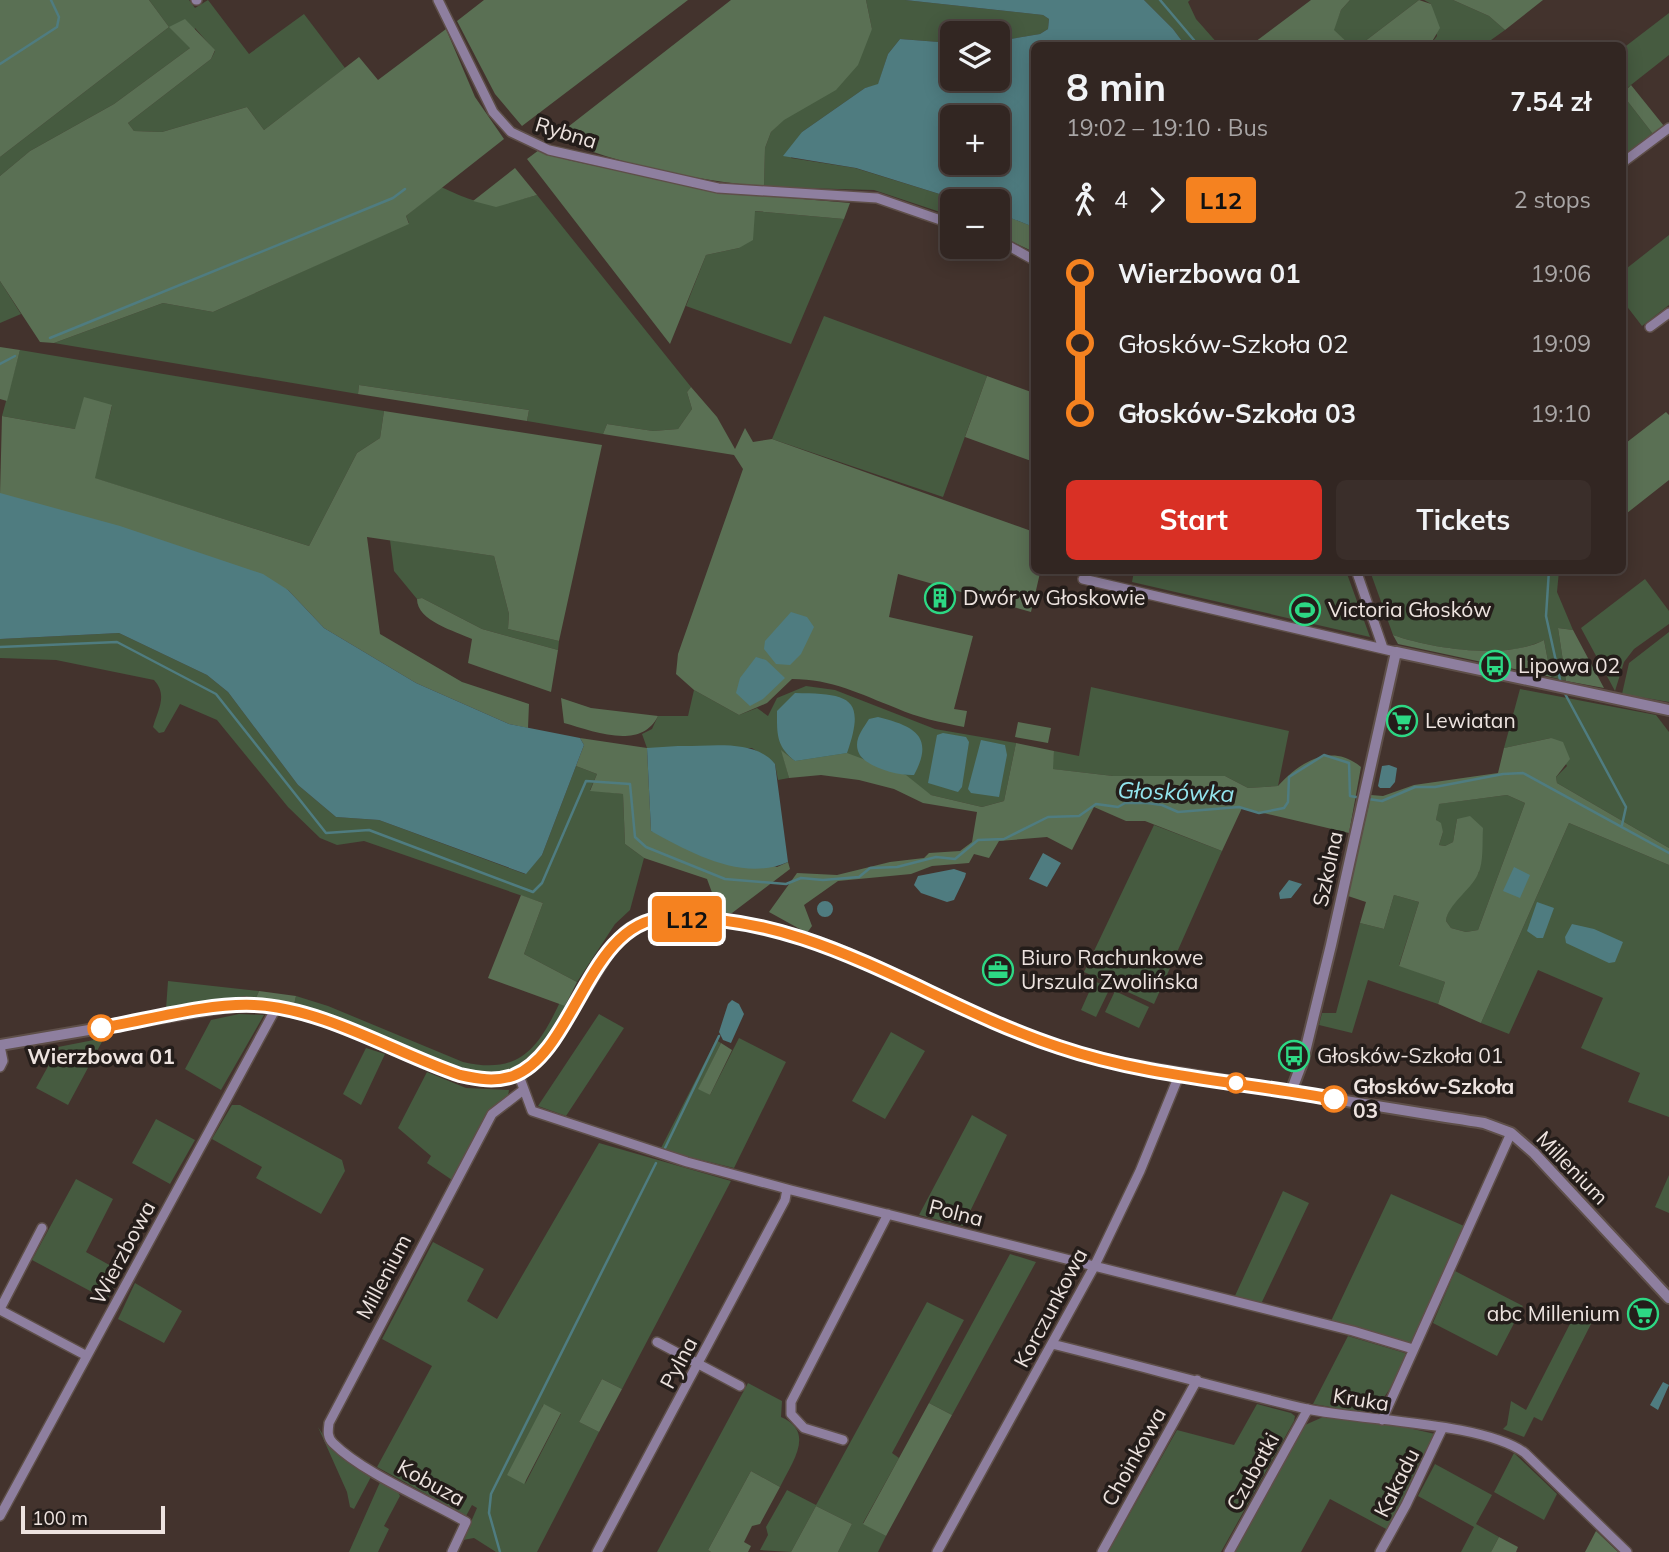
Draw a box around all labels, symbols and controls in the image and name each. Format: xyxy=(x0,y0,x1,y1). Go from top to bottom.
map controls xyxy=(940,21,1010,259)
button: layers xyxy=(940,21,1010,91)
text: 8 min xyxy=(1066,63,1166,111)
text: 7.54 zł xyxy=(1510,85,1591,118)
button: + xyxy=(940,105,1010,175)
street label: Rybna xyxy=(532,110,600,154)
text: 19:02 – 19:10 · Bus xyxy=(1066,113,1268,142)
icon: walk xyxy=(1066,181,1104,219)
icon: forward xyxy=(1138,181,1176,219)
text: 4 xyxy=(1114,185,1128,214)
text: L12 xyxy=(1200,185,1242,215)
text: 2 stops xyxy=(1514,185,1591,214)
button: − xyxy=(940,189,1010,259)
text: Wierzbowa 01 xyxy=(1118,257,1301,290)
text: 19:06 xyxy=(1531,259,1591,288)
text: Głosków-Szkoła 02 xyxy=(1118,327,1349,360)
text: 19:09 xyxy=(1531,329,1591,358)
text: Głosków-Szkoła 03 xyxy=(1118,397,1356,430)
text: 19:10 xyxy=(1531,399,1591,428)
button: Start xyxy=(1066,480,1322,560)
button: Tickets xyxy=(1336,480,1591,560)
building icon: Dwór w Głoskowie xyxy=(923,581,957,615)
place label: Dwór w Głoskowie xyxy=(963,584,1145,610)
sports icon: Victoria Głosków xyxy=(1288,593,1322,627)
place label: Victoria Głosków xyxy=(1328,596,1491,622)
bus stop icon: Lipowa 02 xyxy=(1478,649,1512,683)
place label: Lipowa 02 xyxy=(1518,652,1620,678)
supermarket icon: Lewiatan xyxy=(1385,704,1419,738)
place label: Lewiatan xyxy=(1425,707,1516,733)
water label: Głoskówka xyxy=(1117,775,1235,808)
street label: Szkolna xyxy=(1306,829,1348,909)
line badge: L12 xyxy=(647,896,727,942)
text: L12 xyxy=(666,904,708,934)
place label: Biuro Rachunkowe Urszula Zwolińska xyxy=(1021,944,1203,994)
office icon: Biuro Rachunkowe Urszula Zwolińska xyxy=(981,953,1015,987)
marker: Wierzbowa 01 xyxy=(88,1015,114,1041)
bus stop icon: Głosków-Szkoła 01 xyxy=(1277,1039,1311,1073)
place label: Głosków-Szkoła 01 xyxy=(1317,1042,1503,1068)
place label: Wierzbowa 01 xyxy=(27,1043,175,1069)
unlabelled marker xyxy=(1226,1073,1246,1093)
place label: Głosków-Szkoła 03 xyxy=(1353,1073,1514,1123)
marker: Głosków-Szkoła 03 xyxy=(1321,1086,1347,1112)
street label: Millenium xyxy=(1531,1125,1614,1210)
street label: Polna xyxy=(926,1193,986,1231)
street label: Wierzbowa xyxy=(84,1196,160,1309)
street label: Millenium xyxy=(350,1230,416,1323)
street label: Korczunkowa xyxy=(1008,1243,1092,1372)
supermarket icon: abc Millenium xyxy=(1626,1297,1660,1331)
place label: abc Millenium xyxy=(1487,1300,1620,1326)
street label: Pylna xyxy=(654,1332,702,1393)
street label: Kruka xyxy=(1331,1382,1391,1416)
street label: Choinkowa xyxy=(1095,1403,1171,1510)
street label: Czubatki xyxy=(1220,1428,1284,1515)
street label: Kakadu xyxy=(1368,1444,1424,1521)
street label: Kobuza xyxy=(393,1453,470,1511)
scale bar xyxy=(21,1503,164,1535)
text: 100 m xyxy=(32,1506,88,1530)

